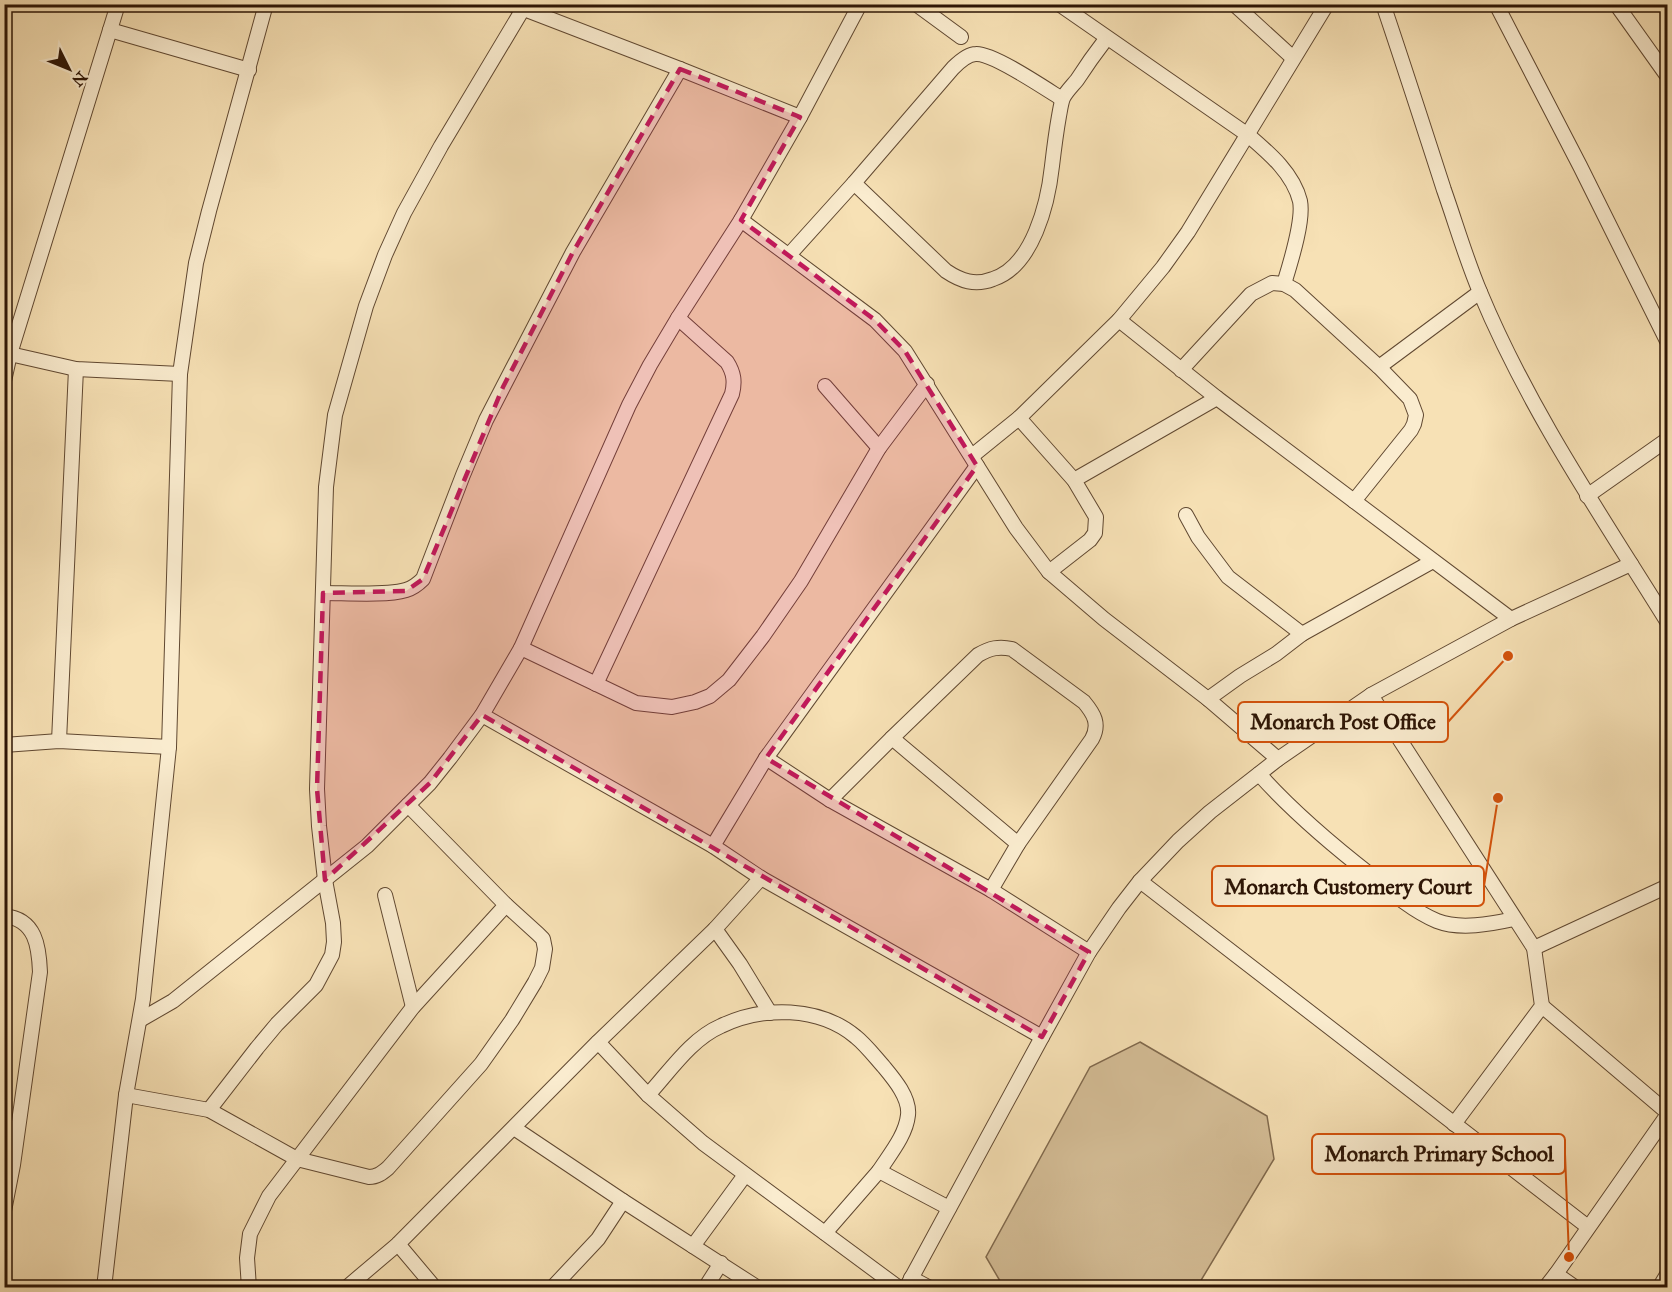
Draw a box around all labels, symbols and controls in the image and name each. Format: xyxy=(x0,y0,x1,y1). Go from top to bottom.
north arrow xyxy=(39,39,99,99)
text: N xyxy=(68,67,91,91)
callout: Monarch Post Office xyxy=(1238,702,1448,742)
text: Monarch Post Office xyxy=(1250,708,1436,735)
callout: Monarch Customery Court xyxy=(1212,866,1484,906)
text: Monarch Customery Court xyxy=(1224,873,1472,900)
callout: Monarch Primary School xyxy=(1312,1134,1565,1174)
text: Monarch Primary School xyxy=(1324,1140,1555,1167)

